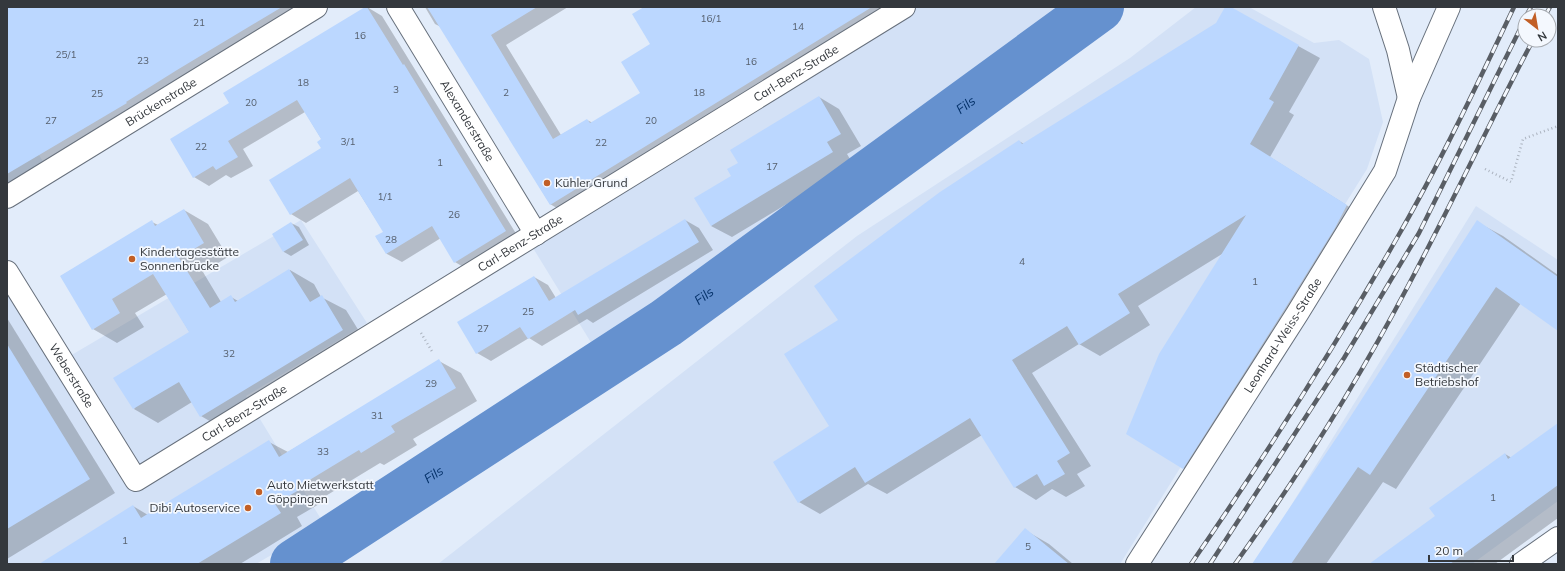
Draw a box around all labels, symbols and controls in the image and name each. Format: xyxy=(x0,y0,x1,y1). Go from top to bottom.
north arrow xyxy=(1517,8,1557,48)
house number: 16/1 xyxy=(701,12,721,25)
house number: 21 xyxy=(193,16,205,29)
house number: 14 xyxy=(792,20,804,33)
text: N xyxy=(1535,28,1549,45)
house number: 16 xyxy=(354,29,366,42)
street label: Carl-Benz-Straße xyxy=(750,41,841,105)
house number: 25/1 xyxy=(56,48,76,61)
house number: 23 xyxy=(137,54,149,67)
house number: 16 xyxy=(745,55,757,68)
street label: Brückenstraße xyxy=(123,74,199,129)
house number: 18 xyxy=(297,76,309,89)
street label: Alexanderstraße xyxy=(437,77,498,164)
house number: 3 xyxy=(393,83,399,96)
house number: 2 xyxy=(503,86,509,99)
house number: 18 xyxy=(693,86,705,99)
house number: 25 xyxy=(91,87,103,100)
water label: Fils xyxy=(953,92,978,117)
house number: 20 xyxy=(245,96,257,109)
house number: 27 xyxy=(45,114,57,127)
house number: 20 xyxy=(645,114,657,127)
house number: 3/1 xyxy=(341,135,355,148)
house number: 22 xyxy=(595,136,607,149)
house number: 22 xyxy=(195,140,207,153)
house number: 1 xyxy=(437,156,443,169)
house number: 17 xyxy=(766,160,778,173)
place label: Kühler Grund xyxy=(555,175,628,190)
marker: Kühler Grund xyxy=(542,178,552,188)
house number: 1/1 xyxy=(378,190,392,203)
house number: 26 xyxy=(448,208,460,221)
street label: Carl-Benz-Straße xyxy=(475,211,565,275)
house number: 28 xyxy=(385,233,397,246)
place label: Kindertagesstätte Sonnenbrücke xyxy=(140,244,239,273)
marker: Kindertagesstätte Sonnenbrücke xyxy=(127,254,137,264)
house number: 4 xyxy=(1019,255,1025,268)
street label: Leonhard-Weiss-Straße xyxy=(1240,275,1324,396)
house number: 1 xyxy=(1252,275,1258,288)
water label: Fils xyxy=(691,283,716,308)
house number: 25 xyxy=(522,305,534,318)
house number: 27 xyxy=(477,322,489,335)
street label: Weberstraße xyxy=(46,340,97,410)
house number: 32 xyxy=(223,347,235,360)
place label: Städtischer Betriebshof xyxy=(1415,360,1480,389)
marker: Städtischer Betriebshof xyxy=(1402,370,1412,380)
house number: 29 xyxy=(425,377,437,390)
street label: Carl-Benz-Straße xyxy=(199,381,289,445)
house number: 31 xyxy=(371,409,383,422)
house number: 33 xyxy=(317,445,329,458)
water label: Fils xyxy=(421,462,446,486)
place label: Auto Mietwerkstatt Göppingen xyxy=(267,477,374,506)
marker: Auto Mietwerkstatt Göppingen xyxy=(254,487,264,497)
house number: 1 xyxy=(1490,491,1496,504)
place label: Dibi Autoservice xyxy=(149,500,240,515)
marker: Dibi Autoservice xyxy=(243,503,253,513)
house number: 1 xyxy=(122,534,128,547)
scale bar xyxy=(1429,537,1513,563)
house number: 5 xyxy=(1025,540,1031,553)
text: 20 m xyxy=(1435,543,1463,558)

